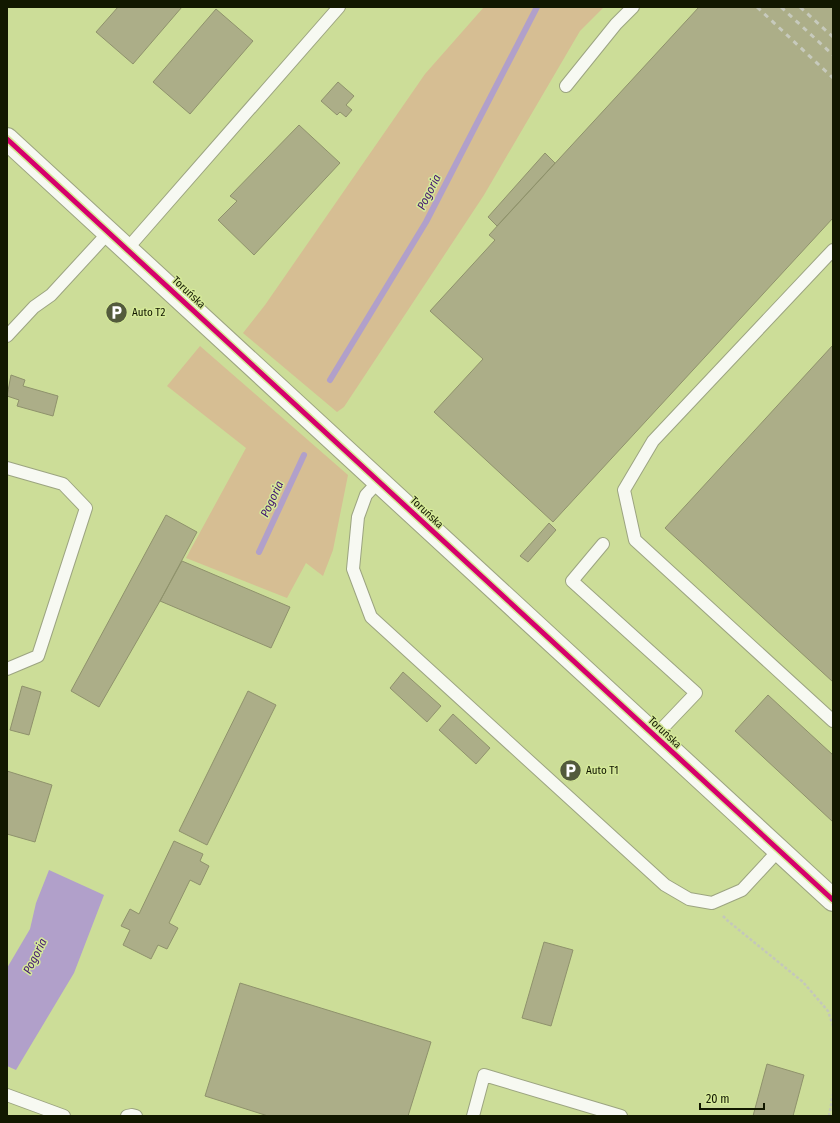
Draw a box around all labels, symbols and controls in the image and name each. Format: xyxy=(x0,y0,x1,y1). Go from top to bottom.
water label: Pogoria xyxy=(414,172,444,212)
street label: Toruńska xyxy=(169,274,208,311)
parking icon: Auto T2 xyxy=(103,299,129,325)
place label: Auto T2 xyxy=(132,306,165,319)
water label: Pogoria xyxy=(258,479,286,519)
street label: Toruńska xyxy=(407,494,446,531)
street label: Toruńska xyxy=(645,714,684,751)
parking icon: Auto T1 xyxy=(557,757,583,783)
place label: Auto T1 xyxy=(586,764,619,777)
water label: Pogoria xyxy=(20,936,50,976)
scale bar xyxy=(700,1085,764,1111)
text: 20 m xyxy=(706,1092,730,1106)

